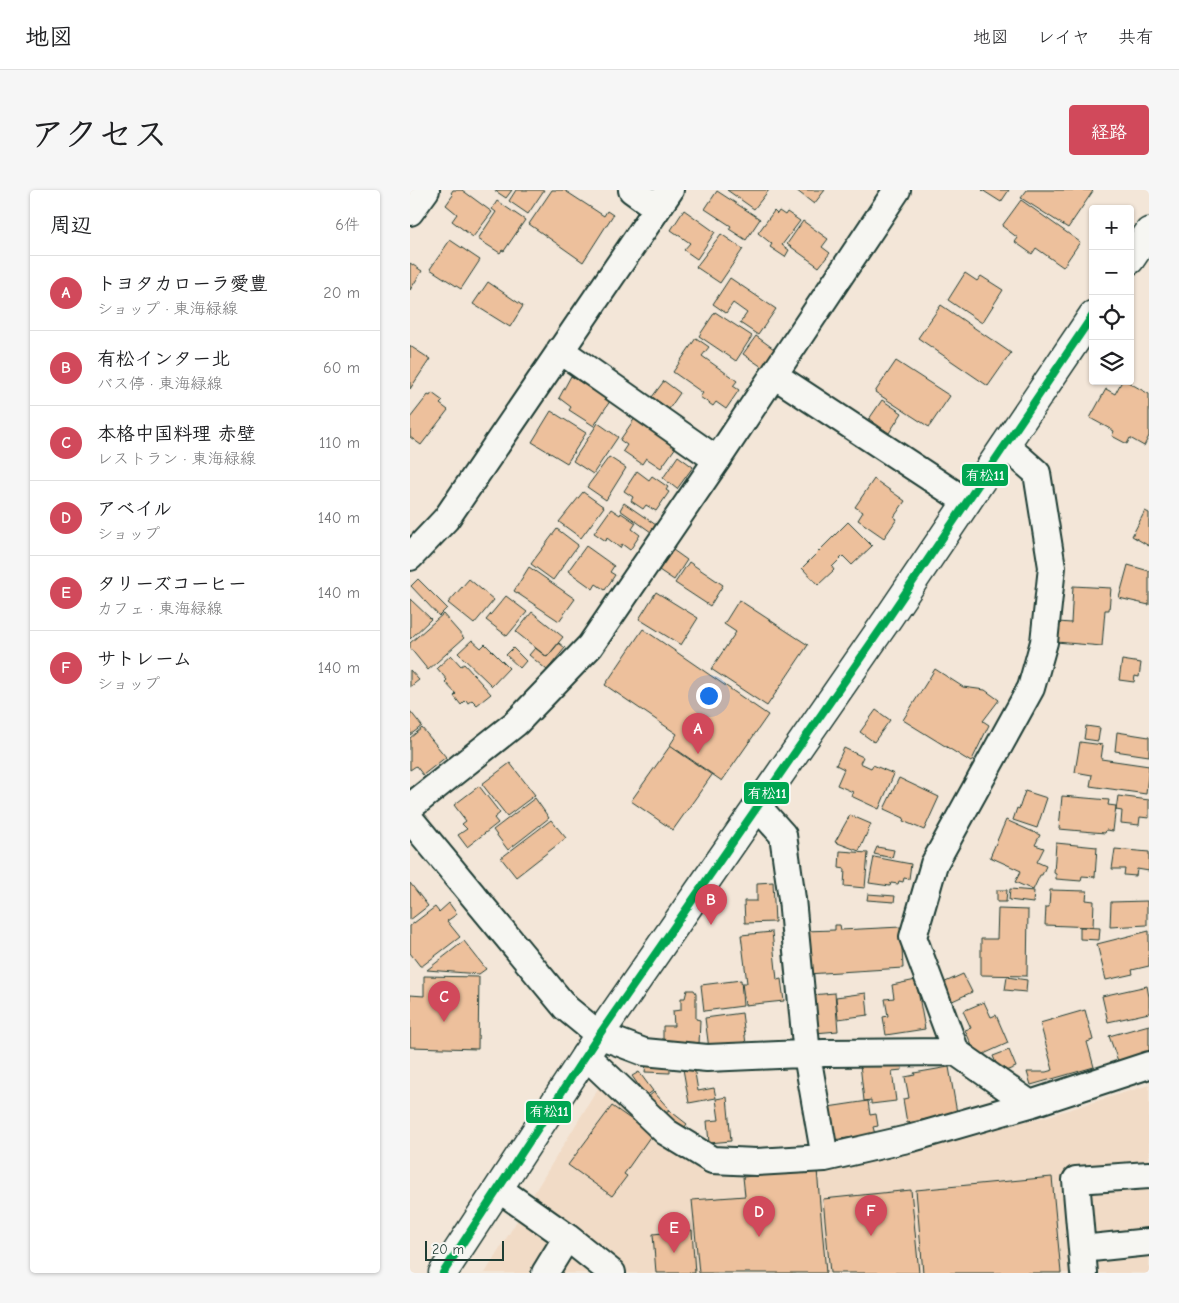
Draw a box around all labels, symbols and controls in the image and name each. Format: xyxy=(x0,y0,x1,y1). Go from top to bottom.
text: 地図 xyxy=(25,23,73,51)
text: 地図 xyxy=(973,27,1009,48)
text: レイヤ xyxy=(1037,27,1090,48)
text: 共有 xyxy=(1118,27,1154,48)
button: 経路 xyxy=(1069,105,1149,155)
text: アクセス xyxy=(30,114,168,155)
map controls xyxy=(1089,205,1134,385)
button: + xyxy=(1089,205,1134,250)
text: 周辺 xyxy=(50,213,92,237)
text: 6件 xyxy=(335,216,360,234)
button: − xyxy=(1089,250,1134,295)
text: トヨタカローラ愛豊 xyxy=(97,273,268,295)
text: A xyxy=(62,284,70,302)
text: 20 m xyxy=(323,284,360,302)
button: locate xyxy=(1089,295,1134,340)
text: ショップ · 東海緑線 xyxy=(97,300,238,318)
button: layers xyxy=(1089,340,1134,385)
text: 有松インター北 xyxy=(97,348,230,370)
text: B xyxy=(61,359,71,377)
text: 60 m xyxy=(323,359,360,377)
text: バス停 · 東海緑線 xyxy=(97,375,223,393)
text: 本格中国料理 赤壁 xyxy=(97,423,256,445)
text: C xyxy=(61,434,71,452)
text: 110 m xyxy=(319,434,360,452)
text: レストラン · 東海緑線 xyxy=(97,450,256,468)
line badge: 有松11 xyxy=(961,463,1009,487)
text: 有松11 xyxy=(965,467,1005,484)
text: アベイル xyxy=(97,498,172,520)
text: D xyxy=(61,509,71,527)
text: 140 m xyxy=(318,509,360,527)
text: ショップ xyxy=(97,525,160,543)
text: タリーズコーヒー xyxy=(97,573,247,595)
text: E xyxy=(61,584,71,602)
text: 140 m xyxy=(318,584,360,602)
text: カフェ · 東海緑線 xyxy=(97,600,223,618)
text: サトレーム xyxy=(97,648,192,670)
text: F xyxy=(61,659,71,677)
text: 140 m xyxy=(318,659,360,677)
text: ショップ xyxy=(97,675,160,693)
your location xyxy=(696,683,722,709)
pin: A xyxy=(682,713,714,754)
line badge: 有松11 xyxy=(743,781,790,805)
text: 有松11 xyxy=(747,785,787,802)
pin: B xyxy=(695,884,727,925)
pin: C xyxy=(428,981,460,1022)
line badge: 有松11 xyxy=(525,1100,572,1124)
text: 有松11 xyxy=(529,1103,569,1120)
pin: F xyxy=(855,1195,887,1236)
pin: D xyxy=(743,1196,775,1237)
pin: E xyxy=(658,1212,690,1253)
scale bar xyxy=(425,1238,504,1261)
text: 20 m xyxy=(432,1241,464,1258)

